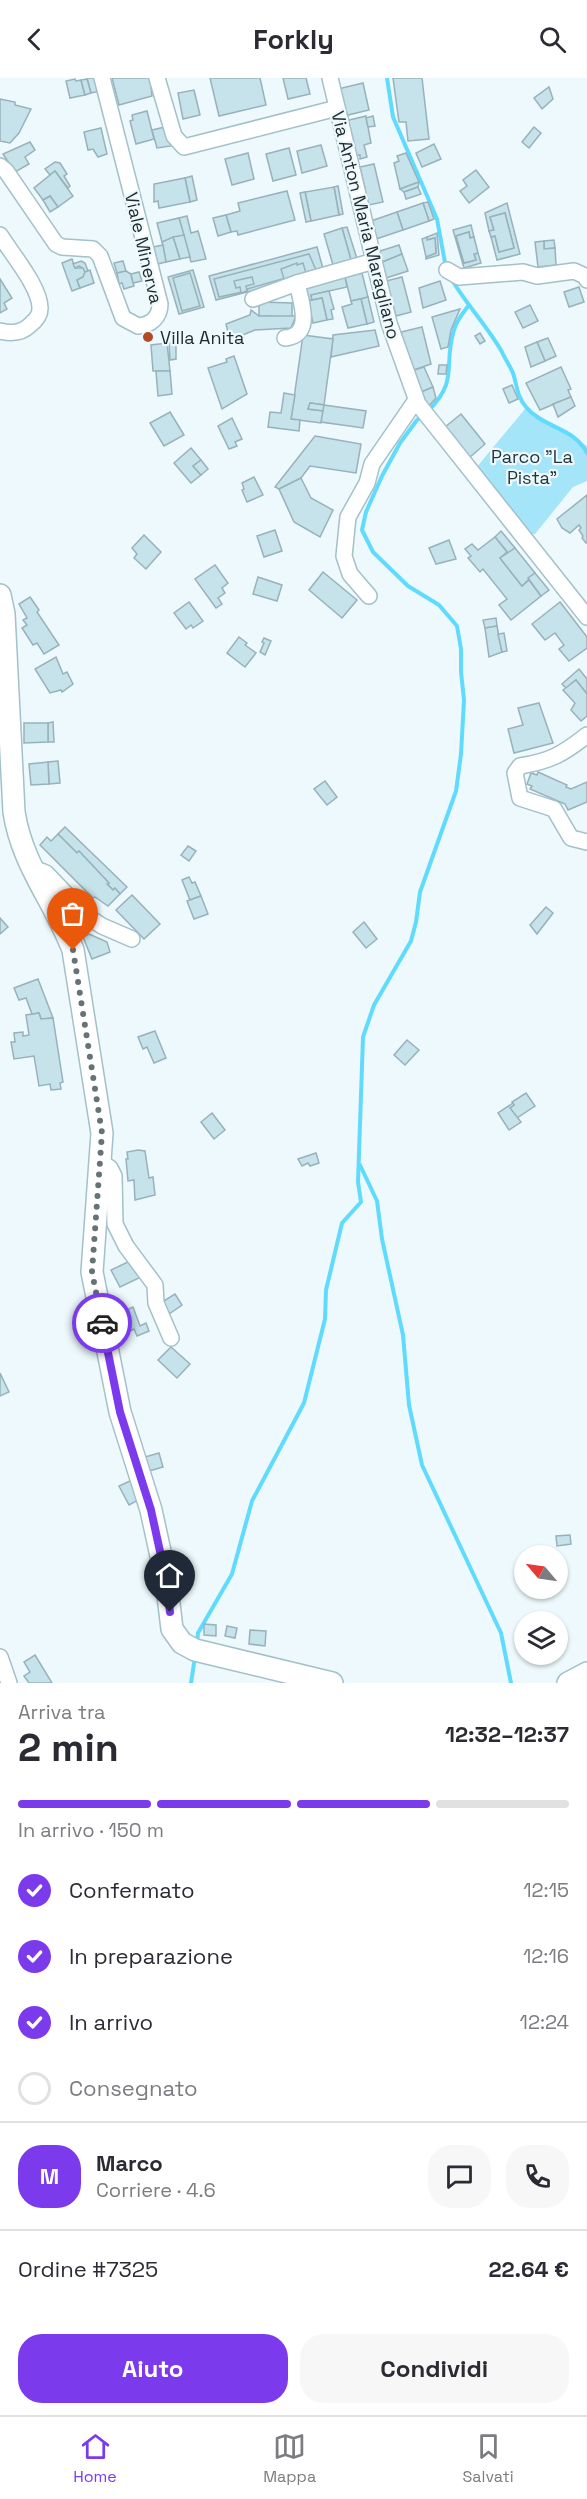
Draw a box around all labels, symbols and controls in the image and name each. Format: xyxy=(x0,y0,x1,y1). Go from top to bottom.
text: Forkly xyxy=(253,22,334,57)
icon: back xyxy=(18,23,51,56)
icon: search xyxy=(536,23,569,56)
street label: Via Anton Maria Maragliano xyxy=(326,108,406,342)
street label: Viale Minerva xyxy=(120,190,168,306)
place label: Villa Anita xyxy=(160,326,244,349)
marker: Villa Anita xyxy=(141,330,155,344)
park label: Parco "La Pista" xyxy=(491,445,573,489)
pin xyxy=(47,888,98,950)
icon: bag xyxy=(56,897,89,930)
courier xyxy=(72,1293,132,1353)
icon: car xyxy=(86,1307,119,1340)
north arrow xyxy=(514,1545,568,1599)
map controls xyxy=(514,1545,568,1665)
pin xyxy=(144,1550,195,1612)
icon: home xyxy=(153,1559,186,1592)
button: layers xyxy=(514,1611,568,1665)
text: Arriva tra xyxy=(18,1699,106,1725)
text: 12:32–12:37 xyxy=(445,1720,569,1748)
text: 2 min xyxy=(18,1723,119,1772)
text: In arrivo · 150 m xyxy=(18,1817,164,1843)
icon: check xyxy=(18,1874,51,1907)
text: Confermato xyxy=(69,1876,195,1904)
text: 12:15 xyxy=(523,1877,569,1903)
icon: check xyxy=(18,1940,51,1973)
text: In preparazione xyxy=(69,1942,233,1970)
text: 12:16 xyxy=(523,1943,569,1969)
icon: check xyxy=(18,2006,51,2039)
text: In arrivo xyxy=(69,2008,153,2036)
text: 12:24 xyxy=(520,2009,569,2035)
text: Consegnato xyxy=(69,2074,198,2102)
button: chat xyxy=(428,2145,491,2208)
button: phone xyxy=(506,2145,569,2208)
text: Marco xyxy=(96,2149,163,2177)
text: M xyxy=(40,2162,59,2190)
text: Corriere · 4.6 xyxy=(96,2177,216,2203)
text: Ordine #7325 xyxy=(18,2255,158,2283)
text: 22.64 € xyxy=(488,2255,569,2283)
button: Aiuto xyxy=(18,2334,288,2403)
button: Condividi xyxy=(300,2334,569,2403)
tab: Home xyxy=(73,2430,117,2487)
tab: Mappa xyxy=(263,2430,316,2487)
tab: Salvati xyxy=(463,2430,514,2487)

